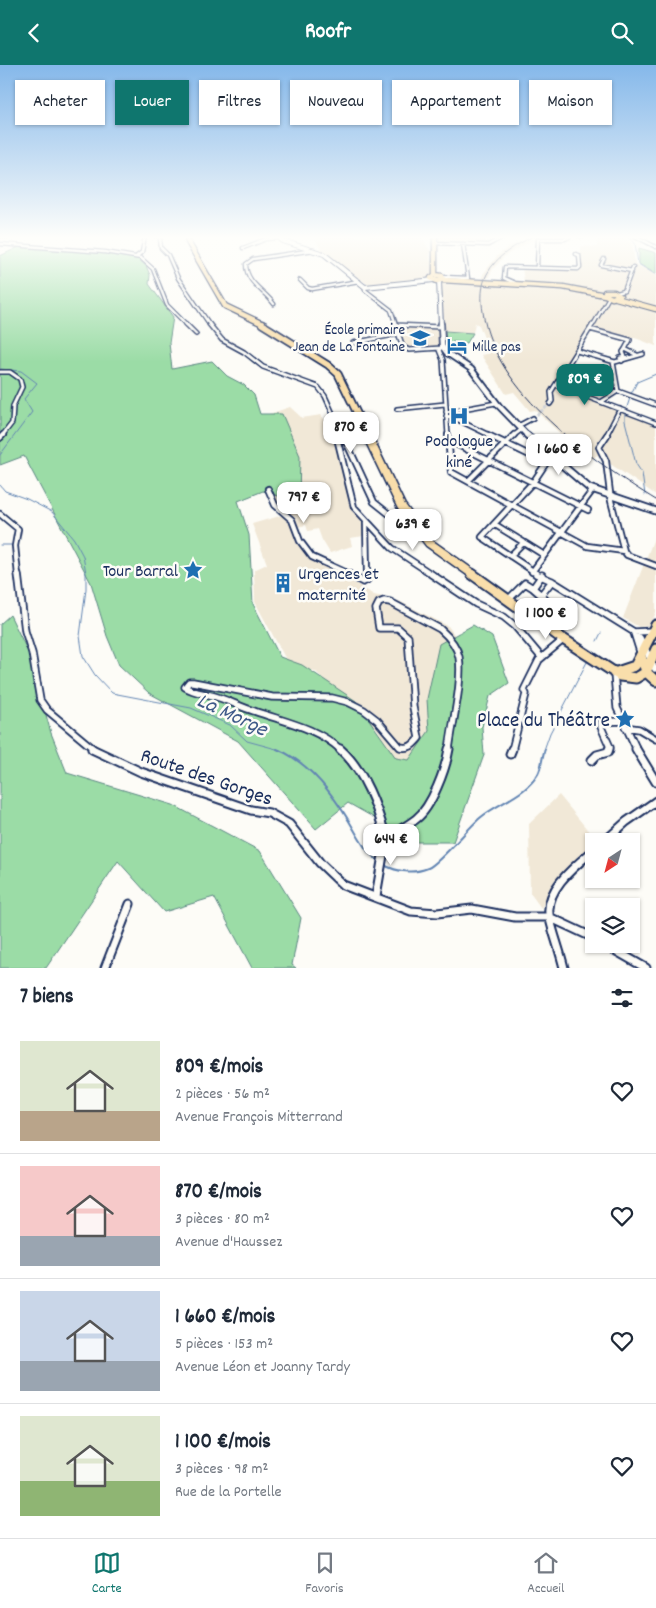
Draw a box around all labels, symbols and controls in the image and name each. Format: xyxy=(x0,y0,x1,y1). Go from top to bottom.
text: Roofr xyxy=(305,17,351,48)
icon: back xyxy=(20,19,48,47)
icon: search xyxy=(608,19,636,47)
chip: Acheter xyxy=(15,80,105,125)
chip: Louer xyxy=(115,80,189,125)
chip: Filtres xyxy=(199,80,280,125)
chip: Nouveau xyxy=(290,80,382,125)
chip: Appartement xyxy=(392,80,519,125)
chip: Maison xyxy=(529,80,612,125)
place label: École primaire Jean de La Fontaine xyxy=(293,320,405,359)
school or university icon: École primaire Jean de La Fontaine xyxy=(409,327,431,349)
hotel icon: Mille pas xyxy=(446,335,468,357)
place label: Mille pas xyxy=(472,337,521,359)
pin: 809 € xyxy=(550,363,620,406)
text: 809 € xyxy=(567,368,603,391)
hospital icon: Podologue kiné xyxy=(448,405,470,427)
pin: 870 € xyxy=(316,411,386,454)
text: 870 € xyxy=(334,416,368,439)
place label: Podologue kiné xyxy=(425,430,493,476)
pin: 1 660 € xyxy=(513,433,605,476)
text: 1 660 € xyxy=(537,438,581,461)
pin: 797 € xyxy=(269,481,339,524)
text: 797 € xyxy=(288,486,320,509)
pin: 639 € xyxy=(378,509,448,551)
text: 639 € xyxy=(396,513,430,536)
place icon: Tour Barral xyxy=(182,559,204,581)
place label: Tour Barral xyxy=(103,560,179,585)
place label: Urgences et maternité xyxy=(298,563,379,609)
building icon: Urgences et maternité xyxy=(272,572,294,594)
pin: 1 100 € xyxy=(500,597,592,640)
text: 1 100 € xyxy=(526,602,566,625)
water label: La Morge xyxy=(191,686,273,747)
place label: Place du Théâtre xyxy=(477,707,610,737)
place icon: Place du Théâtre xyxy=(614,708,636,730)
street label: Route des Gorges xyxy=(136,742,276,816)
pin: 644 € xyxy=(356,823,426,866)
text: 644 € xyxy=(374,828,408,851)
north arrow xyxy=(585,833,640,887)
map controls xyxy=(585,833,640,953)
button: layers xyxy=(585,898,640,953)
text: 7 biens xyxy=(20,983,74,1013)
icon: filters xyxy=(608,984,636,1012)
text: 809 €/mois xyxy=(175,1053,263,1083)
icon: home xyxy=(60,1061,120,1121)
icon: heart xyxy=(608,1077,636,1105)
text: 2 pièces · 56 m² xyxy=(175,1083,270,1106)
text: Avenue François Mitterrand xyxy=(175,1106,343,1129)
text: 870 €/mois xyxy=(175,1178,262,1208)
icon: home xyxy=(60,1186,120,1246)
icon: heart xyxy=(608,1202,636,1230)
text: 3 pièces · 80 m² xyxy=(175,1208,270,1231)
text: Avenue d'Haussez xyxy=(175,1231,282,1254)
text: 1 660 €/mois xyxy=(175,1303,275,1333)
icon: home xyxy=(60,1311,120,1371)
icon: heart xyxy=(608,1327,636,1355)
text: 5 pièces · 153 m² xyxy=(175,1333,273,1356)
text: Avenue Léon et Joanny Tardy xyxy=(175,1356,350,1379)
text: 1 100 €/mois xyxy=(175,1428,271,1458)
icon: home xyxy=(60,1436,120,1496)
icon: heart xyxy=(608,1452,636,1480)
text: 3 pièces · 98 m² xyxy=(175,1458,268,1481)
text: Rue de la Portelle xyxy=(175,1481,282,1504)
tab: Carte xyxy=(92,1549,122,1599)
tab: Favoris xyxy=(305,1549,344,1599)
tab: Accueil xyxy=(527,1549,564,1599)

